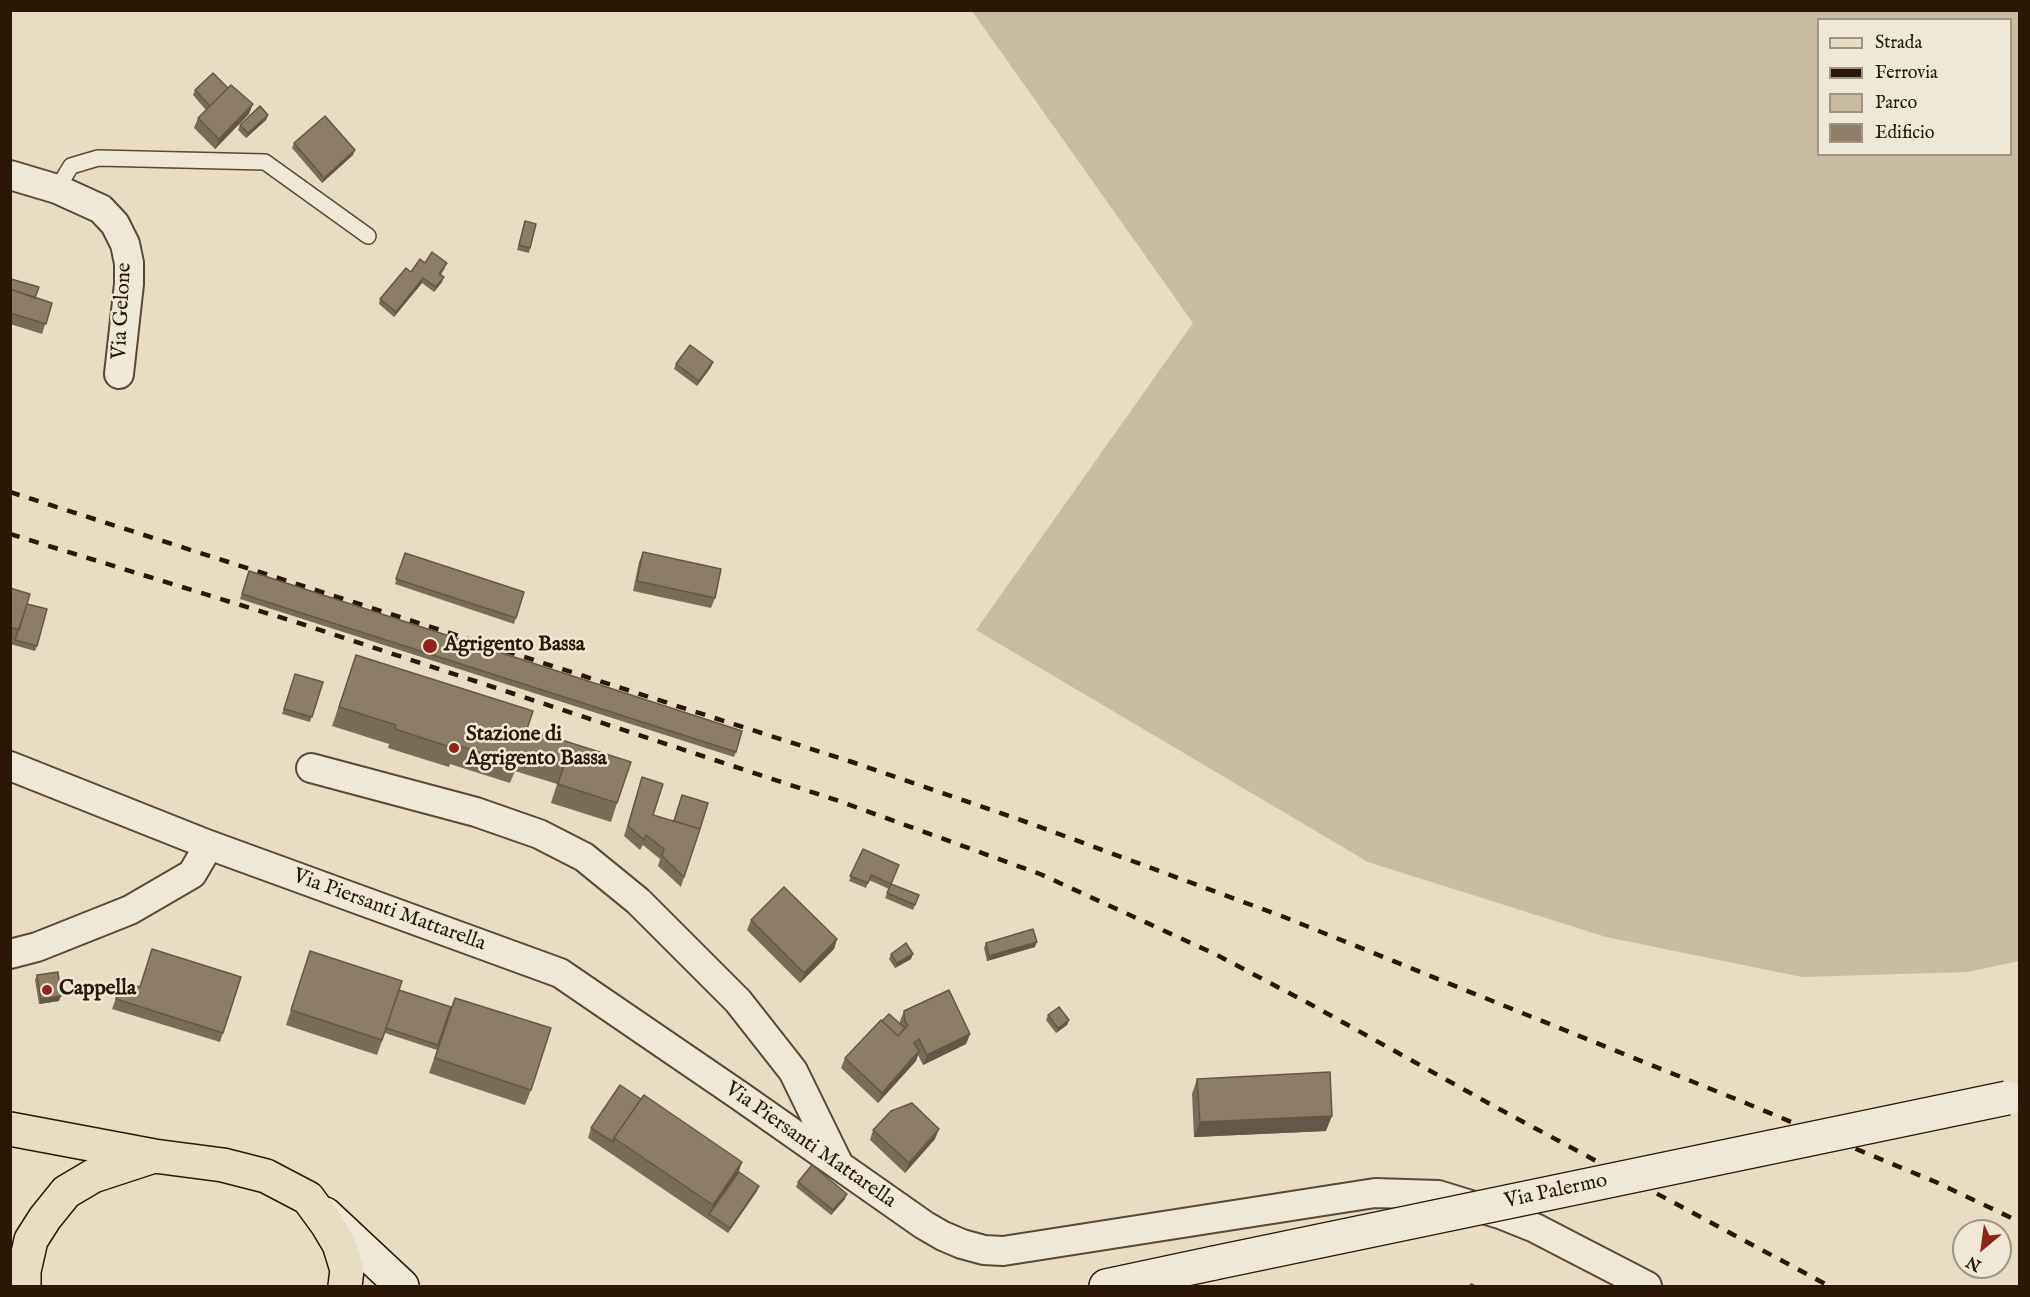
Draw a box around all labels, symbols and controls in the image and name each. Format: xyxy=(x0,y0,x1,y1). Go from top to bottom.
legend xyxy=(1817,18,2012,156)
text: Strada xyxy=(1875,32,1922,55)
text: Ferrovia xyxy=(1875,62,1938,85)
text: Parco xyxy=(1875,92,1917,115)
text: Edificio xyxy=(1875,122,1935,145)
street label: Via Gelone xyxy=(108,262,138,360)
place label: Agrigento Bassa xyxy=(444,633,585,659)
marker: Agrigento Bassa xyxy=(421,637,439,655)
place label: Stazione di Agrigento Bassa xyxy=(466,723,607,773)
marker: Stazione di Agrigento Bassa xyxy=(447,741,461,755)
street label: Via Piersanti Mattarella xyxy=(289,864,489,958)
place label: Cappella xyxy=(59,977,136,1003)
marker: Cappella xyxy=(40,983,54,997)
street label: Via Piersanti Mattarella xyxy=(720,1077,900,1215)
street label: Via Palermo xyxy=(1502,1169,1610,1215)
north arrow xyxy=(1952,1219,2012,1279)
text: N xyxy=(1963,1251,1985,1275)

